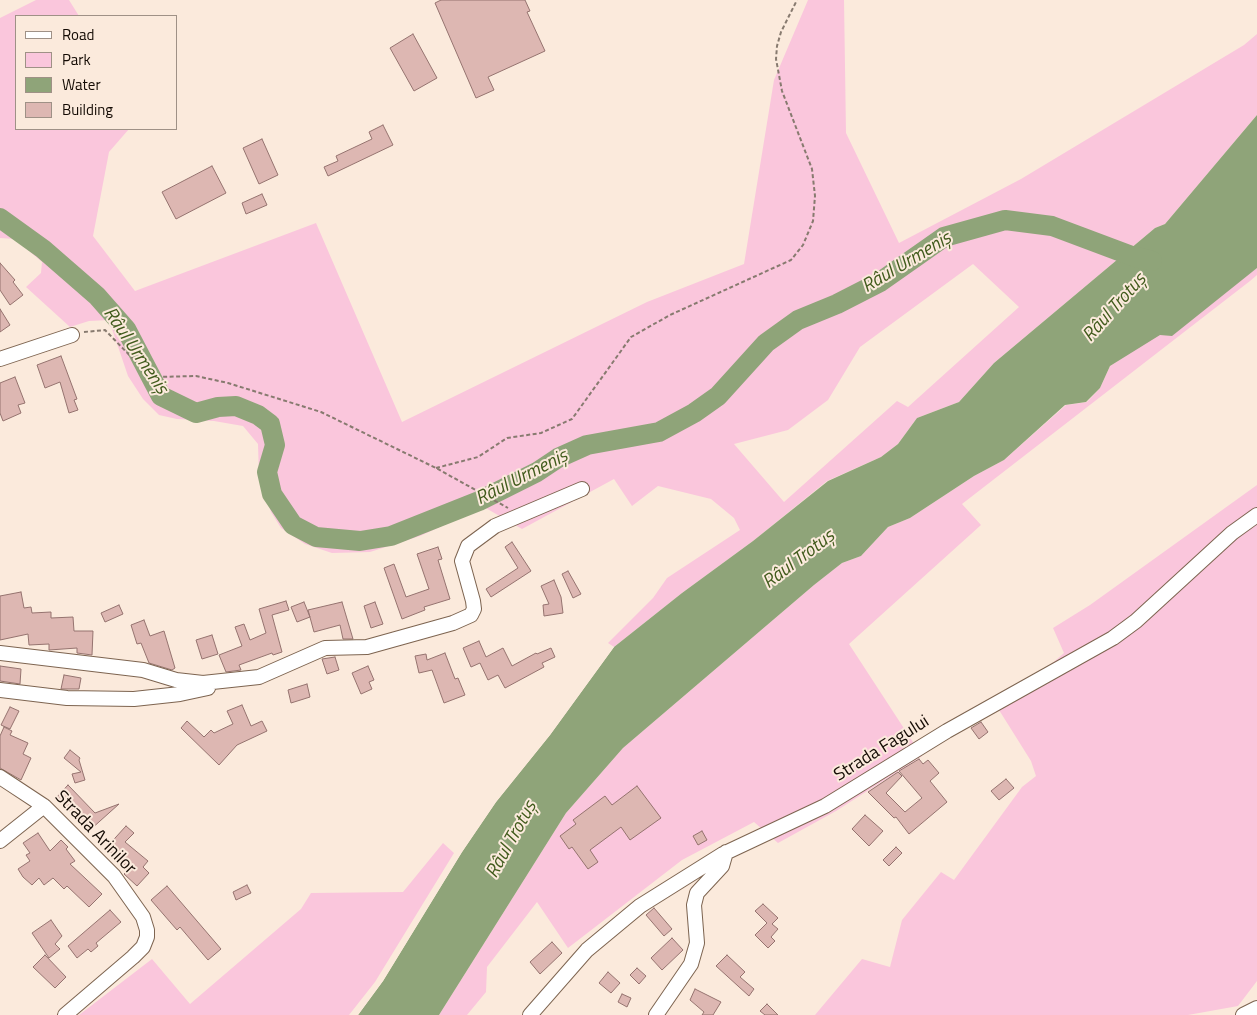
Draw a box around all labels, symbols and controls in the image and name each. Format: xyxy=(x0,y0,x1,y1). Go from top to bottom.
legend xyxy=(15,15,178,130)
text: Road xyxy=(62,23,94,46)
text: Park xyxy=(62,48,91,71)
text: Water xyxy=(62,73,101,96)
text: Building xyxy=(62,98,113,121)
water label: Râul Urmeniș xyxy=(858,227,956,299)
water label: Râul Trotuș xyxy=(1078,269,1152,347)
water label: Râul Urmeniș xyxy=(98,303,172,399)
water label: Râul Urmeniș xyxy=(472,445,572,511)
water label: Râul Trotuș xyxy=(759,526,839,594)
street label: Strada Fagului xyxy=(830,711,934,787)
street label: Strada Arinilor xyxy=(50,787,140,879)
water label: Râul Trotuș xyxy=(482,798,542,882)

